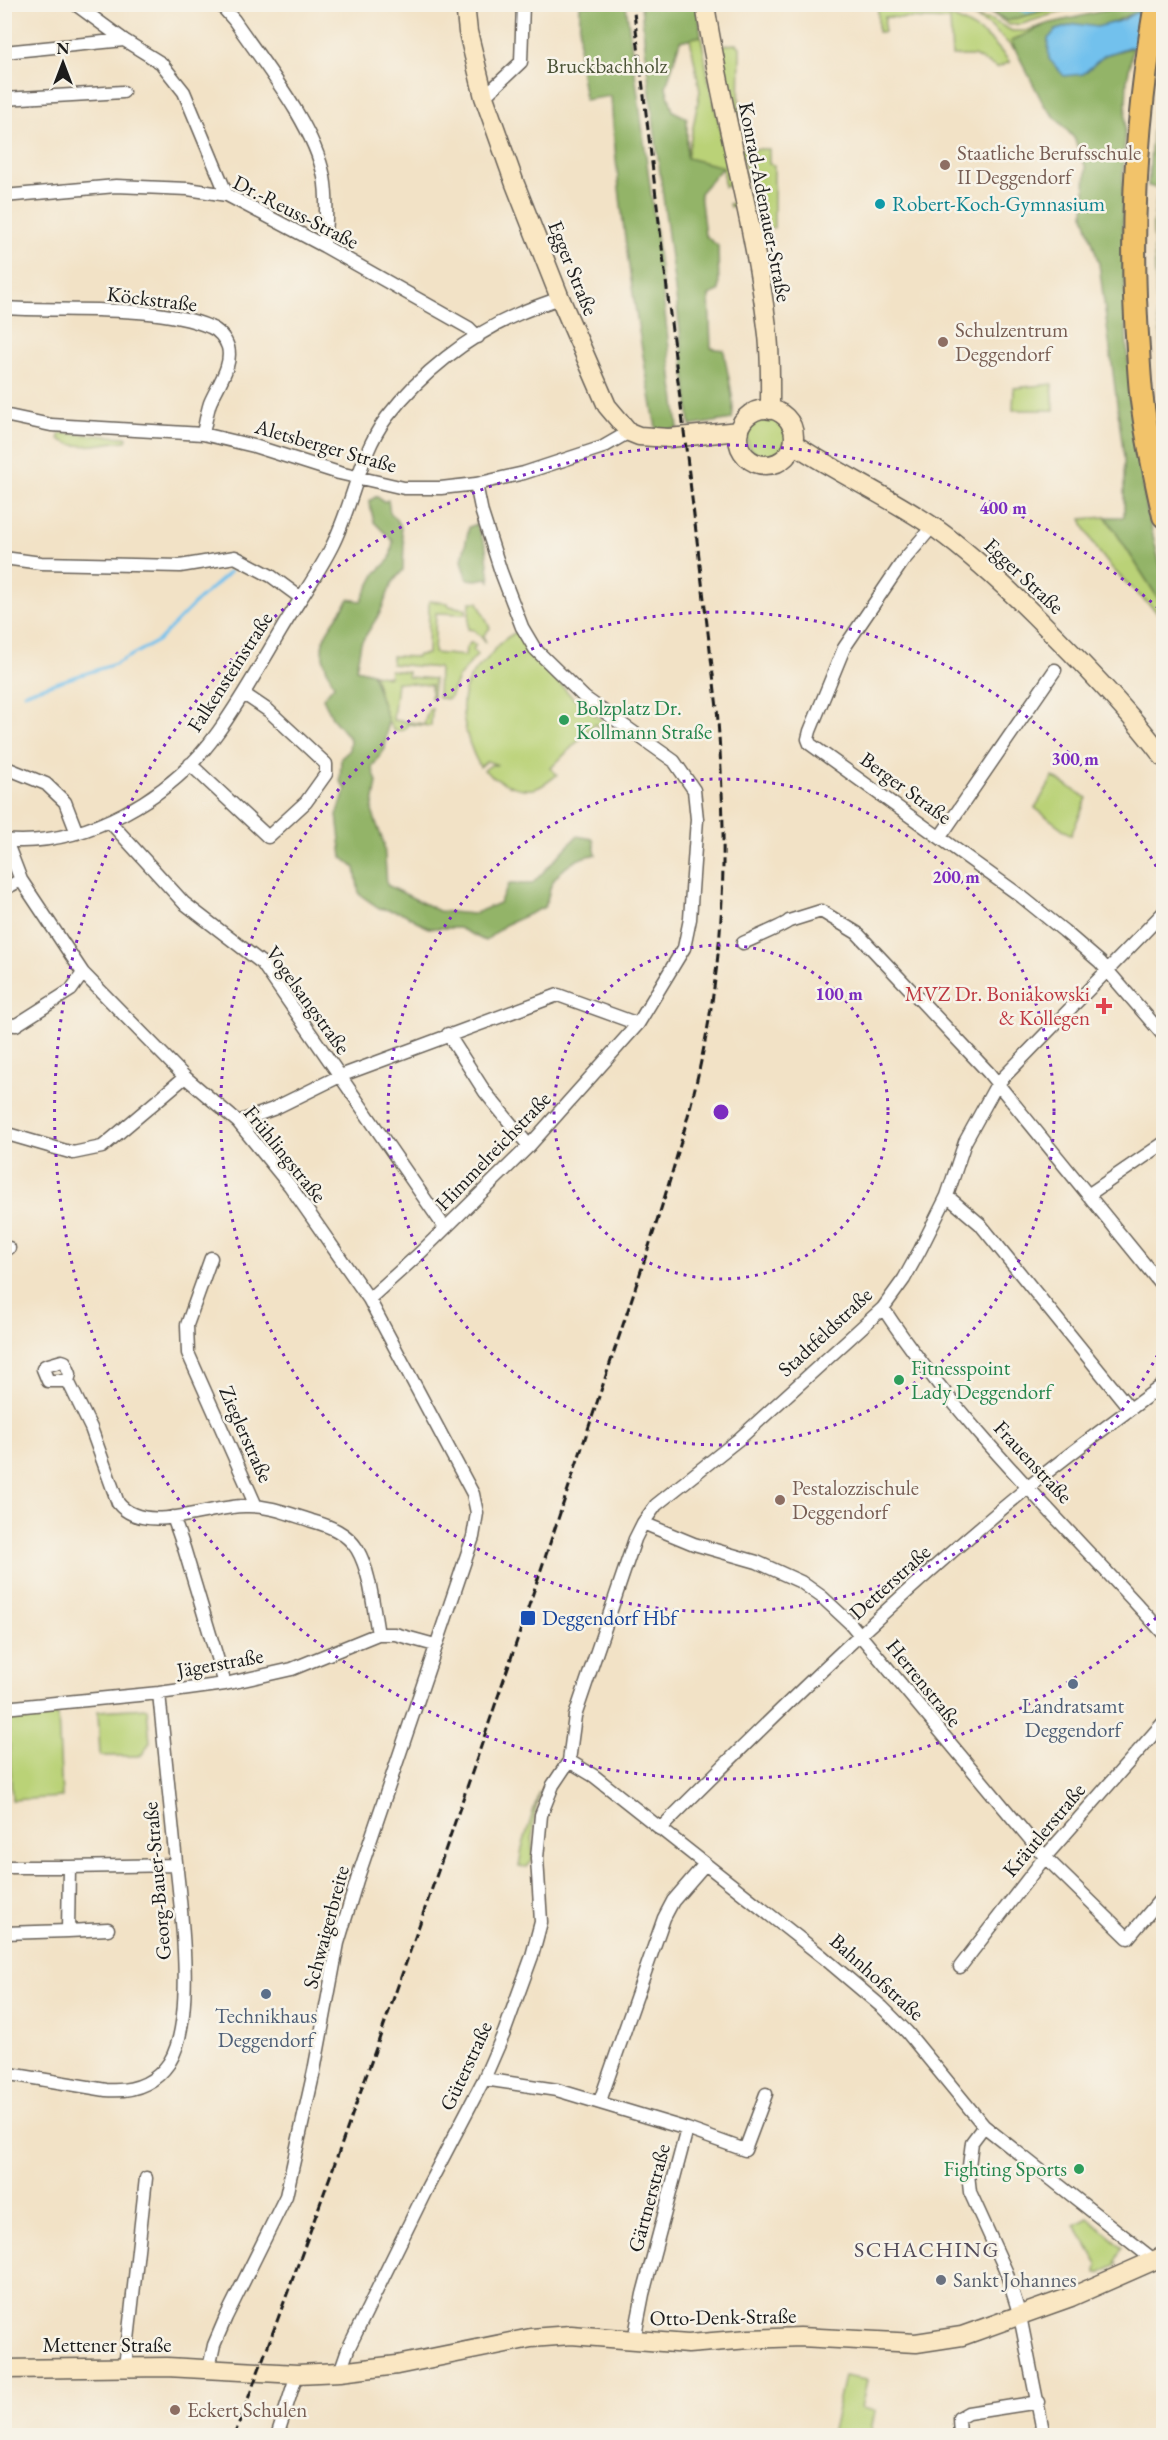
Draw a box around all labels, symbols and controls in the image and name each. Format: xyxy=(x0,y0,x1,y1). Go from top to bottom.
north arrow xyxy=(33,33,93,93)
text: N xyxy=(57,38,70,59)
park label: Bruckbachholz xyxy=(547,52,667,79)
street label: Konrad-Adenauer-Straße xyxy=(733,100,798,304)
place label: Staatliche Berufsschule II Deggendorf xyxy=(957,139,1141,190)
marker: Staatliche Berufsschule II Deggendorf xyxy=(938,158,952,172)
street label: Dr.-Reuss-Straße xyxy=(229,168,364,255)
place label: Robert-Koch-Gymnasium xyxy=(892,190,1105,217)
marker: Robert-Koch-Gymnasium xyxy=(873,197,887,211)
street label: Egger Straße xyxy=(542,216,605,319)
street label: Köckstraße xyxy=(105,280,199,317)
place label: Schulzentrum Deggendorf xyxy=(955,316,1068,367)
marker: Schulzentrum Deggendorf xyxy=(936,335,950,349)
street label: Aletsberger Straße xyxy=(251,412,400,479)
text: 400 m xyxy=(979,496,1027,519)
street label: Egger Straße xyxy=(979,532,1070,620)
street label: Falkensteinstraße xyxy=(181,607,278,737)
place label: Bolzplatz Dr. Kollmann Straße xyxy=(576,694,712,745)
marker: Bolzplatz Dr. Kollmann Straße xyxy=(557,713,571,727)
street label: Berger Straße xyxy=(855,745,957,830)
text: 300 m xyxy=(1051,747,1099,770)
text: 200 m xyxy=(932,865,980,888)
street label: Vogelsangstraße xyxy=(260,940,357,1059)
place label: MVZ Dr. Boniakowski & Kollegen xyxy=(905,980,1090,1031)
text: 100 m xyxy=(815,982,863,1005)
marker: MVZ Dr. Boniakowski & Kollegen xyxy=(1095,997,1113,1015)
street label: Himmelreichstraße xyxy=(429,1085,556,1216)
street label: Frühlingstraße xyxy=(238,1099,333,1208)
centre of rings xyxy=(711,1102,731,1122)
street label: Stadtfeldstraße xyxy=(772,1281,878,1382)
place label: Fitnesspoint Lady Deggendorf xyxy=(911,1354,1054,1405)
marker: Fitnesspoint Lady Deggendorf xyxy=(892,1373,906,1387)
street label: Zieglerstraße xyxy=(213,1381,280,1486)
street label: Frauenstraße xyxy=(988,1414,1079,1509)
place label: Pestalozzischule Deggendorf xyxy=(792,1474,919,1525)
marker: Pestalozzischule Deggendorf xyxy=(773,1493,787,1507)
street label: Detterstraße xyxy=(843,1538,936,1625)
place label: Deggendorf Hbf xyxy=(542,1604,679,1631)
marker: Deggendorf Hbf xyxy=(519,1609,537,1627)
street label: Herrenstraße xyxy=(881,1633,968,1732)
street label: Jägerstraße xyxy=(173,1642,265,1684)
marker: Landratsamt Deggendorf xyxy=(1066,1677,1080,1691)
place label: Landratsamt Deggendorf xyxy=(1022,1692,1125,1743)
street label: Kräutlerstraße xyxy=(996,1777,1091,1882)
street label: Georg-Bauer-Straße xyxy=(136,1801,177,1961)
street label: Schwaigerbreite xyxy=(296,1862,355,1991)
street label: Bahnhofstraße xyxy=(824,1927,930,2026)
marker: Technikhaus Deggendorf xyxy=(259,1987,273,2001)
place label: Technikhaus Deggendorf xyxy=(215,2002,317,2053)
street label: Güterstraße xyxy=(433,2017,498,2115)
street label: Gärtnerstraße xyxy=(621,2141,676,2255)
place label: Fighting Sports xyxy=(944,2155,1067,2182)
marker: Fighting Sports xyxy=(1072,2162,1086,2176)
district label: SCHACHING xyxy=(854,2235,1000,2264)
place label: Sankt Johannes xyxy=(953,2266,1077,2293)
marker: Sankt Johannes xyxy=(934,2273,948,2287)
street label: Otto-Denk-Straße xyxy=(649,2302,797,2331)
street label: Mettener Straße xyxy=(42,2331,172,2358)
place label: Eckert Schulen xyxy=(187,2396,307,2423)
marker: Eckert Schulen xyxy=(168,2403,182,2417)

